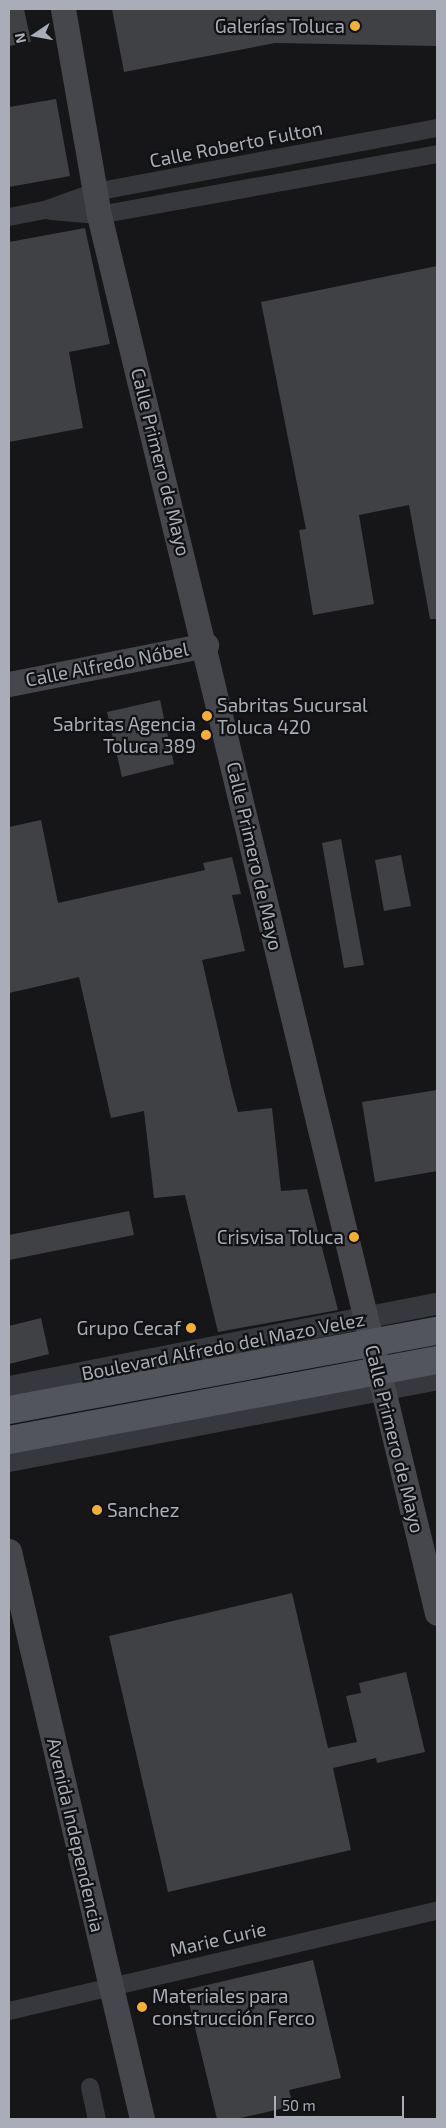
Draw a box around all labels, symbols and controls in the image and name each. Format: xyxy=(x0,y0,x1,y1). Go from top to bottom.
north arrow xyxy=(10,10,60,60)
place label: Galerías Toluca xyxy=(214,15,345,37)
marker: Galerías Toluca xyxy=(349,20,361,32)
text: N xyxy=(10,32,29,45)
street label: Calle Roberto Fulton xyxy=(148,116,324,172)
street label: Calle Primero de Mayo xyxy=(127,366,195,558)
street label: Calle Alfredo Nóbel xyxy=(23,637,191,691)
place label: Sabritas Sucursal Toluca 420 xyxy=(217,694,368,738)
marker: Sabritas Sucursal Toluca 420 xyxy=(201,710,213,722)
place label: Sabritas Agencia Toluca 389 xyxy=(52,713,196,757)
marker: Sabritas Agencia Toluca 389 xyxy=(200,729,212,741)
street label: Calle Primero de Mayo xyxy=(222,759,288,953)
place label: Crisvisa Toluca xyxy=(216,1226,344,1248)
marker: Crisvisa Toluca xyxy=(348,1231,360,1243)
street label: Boulevard Alfredo del Mazo Velez xyxy=(79,1307,367,1385)
place label: Grupo Cecaf xyxy=(77,1317,181,1339)
marker: Grupo Cecaf xyxy=(185,1322,197,1334)
street label: Calle Primero de Mayo xyxy=(361,1343,429,1535)
place label: Sanchez xyxy=(107,1499,179,1521)
marker: Sanchez xyxy=(91,1504,103,1516)
street label: Avenida Independencia xyxy=(43,1736,109,1934)
street label: Marie Curie xyxy=(168,1917,268,1961)
place label: Materiales para construcción Ferco xyxy=(152,1985,315,2029)
marker: Materiales para construcción Ferco xyxy=(136,2001,148,2013)
scale bar xyxy=(276,2086,406,2118)
text: 50 m xyxy=(282,2096,316,2114)

